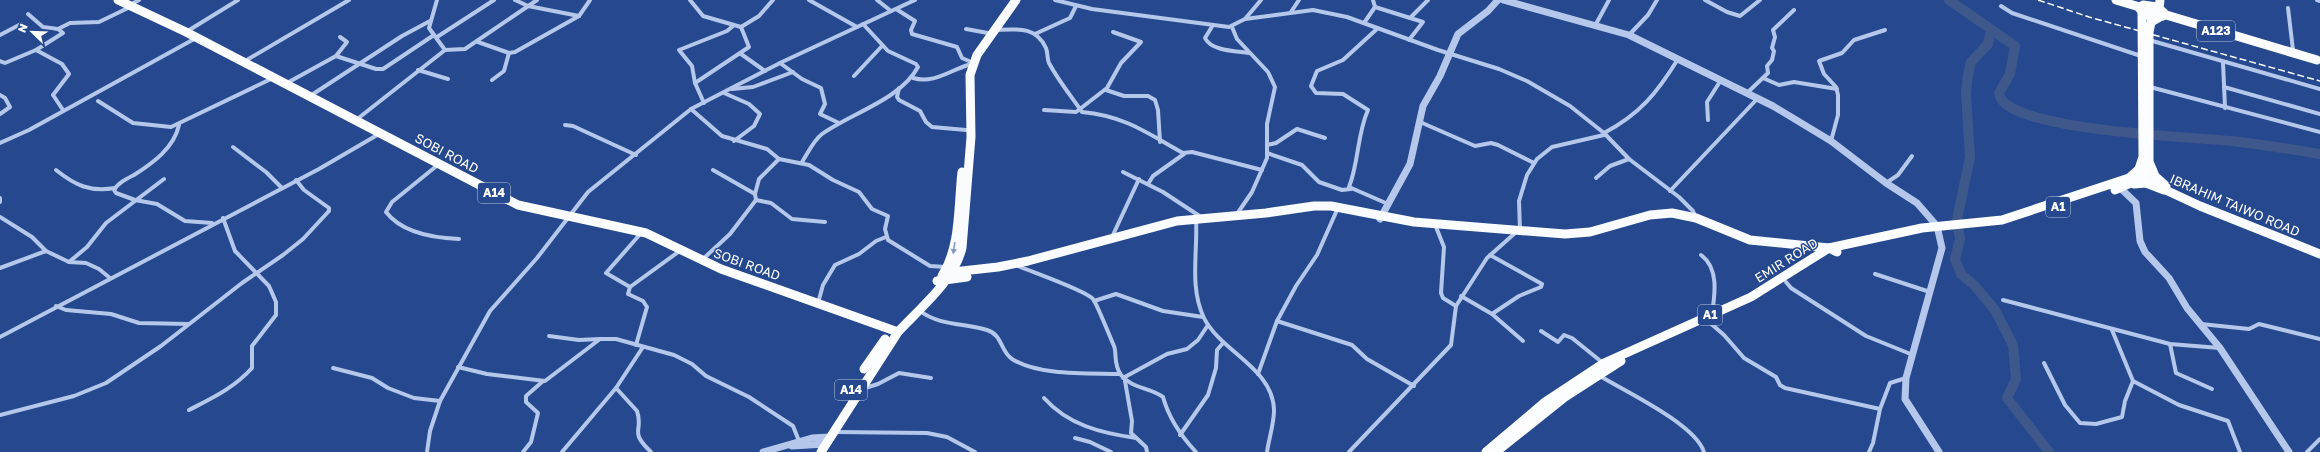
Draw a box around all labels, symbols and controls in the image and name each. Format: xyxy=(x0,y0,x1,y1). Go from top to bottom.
north arrow xyxy=(12,12,52,52)
road number: A123 xyxy=(2197,21,2235,41)
text: N xyxy=(15,22,30,34)
street label: SOBI ROAD xyxy=(412,130,482,176)
street label: IBRAHIM TAIWO ROAD xyxy=(2168,170,2302,240)
road number: A14 xyxy=(478,183,510,203)
road number: A1 xyxy=(2046,197,2070,217)
street label: EMIR ROAD xyxy=(1752,234,1820,286)
one-way arrow xyxy=(951,241,957,254)
street label: SOBI ROAD xyxy=(711,245,783,283)
road number: A1 xyxy=(1698,305,1722,325)
road number: A14 xyxy=(835,380,867,400)

